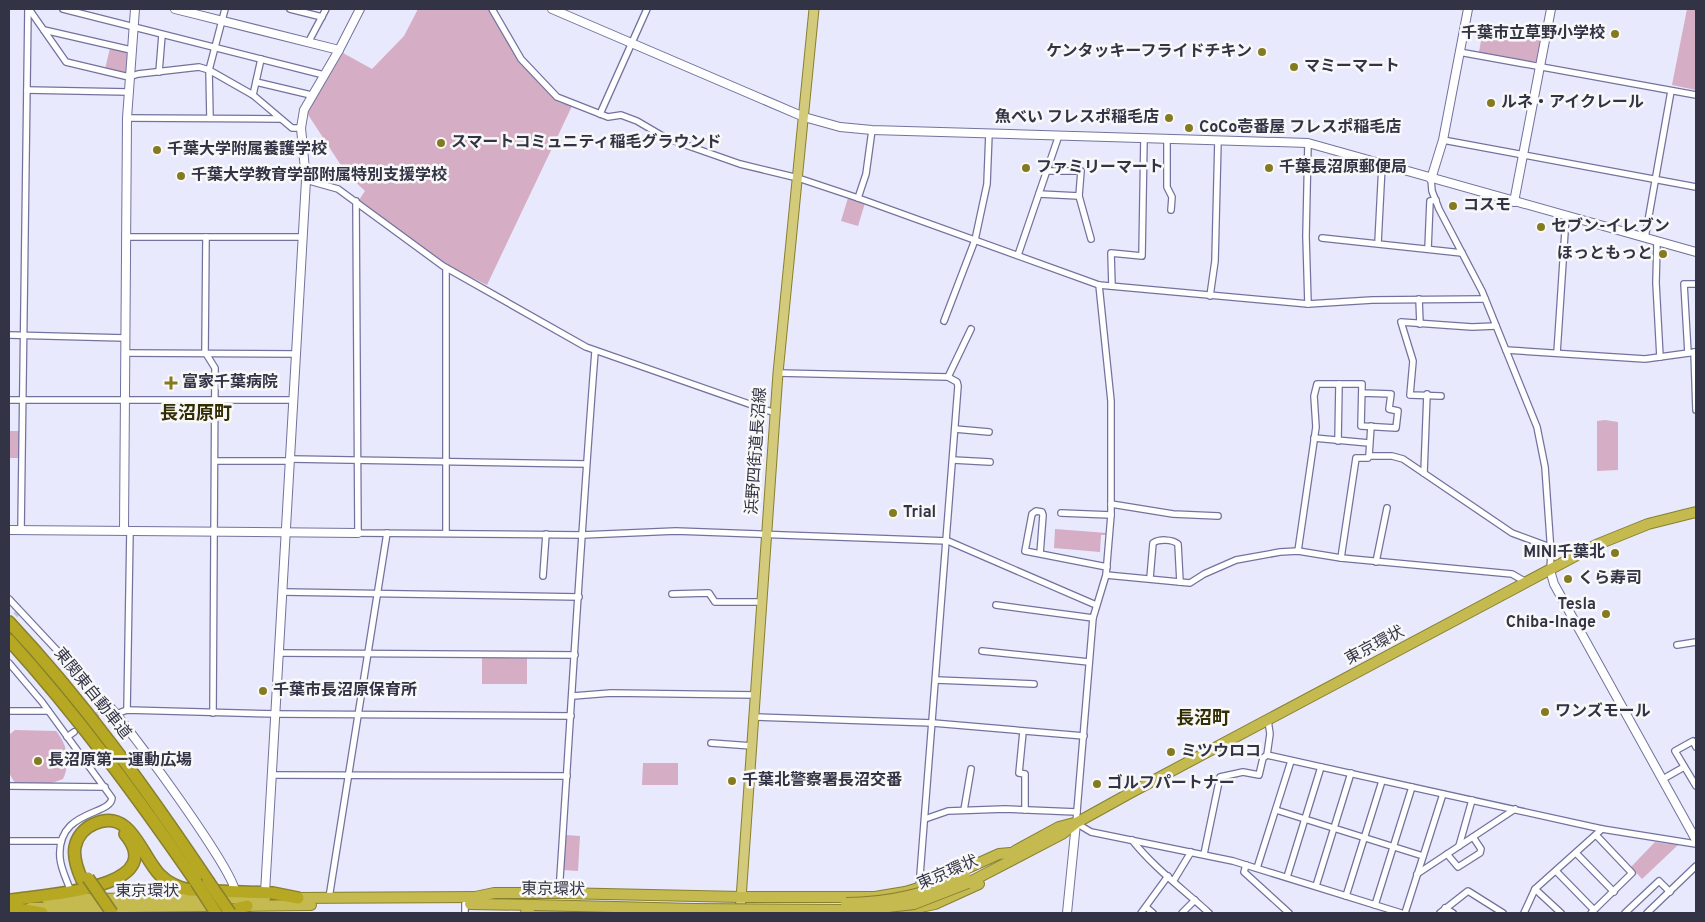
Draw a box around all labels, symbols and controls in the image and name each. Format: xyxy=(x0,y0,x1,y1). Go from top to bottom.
place label: 千葉市立草野小学校 xyxy=(1461,24,1605,44)
marker: 千葉市立草野小学校 xyxy=(1609,28,1621,40)
place label: ケンタッキーフライドチキン xyxy=(1046,42,1252,62)
marker: ケンタッキーフライドチキン xyxy=(1256,46,1268,58)
place label: マミーマート xyxy=(1304,57,1400,77)
marker: マミーマート xyxy=(1288,61,1300,73)
place label: ルネ・アイクレール xyxy=(1501,93,1644,113)
marker: ルネ・アイクレール xyxy=(1485,97,1497,109)
place label: 魚べい フレスポ稲毛店 xyxy=(995,107,1159,128)
marker: 魚べい フレスポ稲毛店 xyxy=(1163,112,1175,124)
place label: CoCo壱番屋 フレスポ稲毛店 xyxy=(1199,118,1401,138)
marker: CoCo壱番屋 フレスポ稲毛店 xyxy=(1183,122,1195,134)
place label: スマートコミュニティ稲毛グラウンド xyxy=(451,132,722,153)
marker: スマートコミュニティ稲毛グラウンド xyxy=(435,137,447,149)
place label: 千葉大学附属養護学校 xyxy=(167,140,327,160)
marker: 千葉大学附属養護学校 xyxy=(151,144,163,156)
place label: ファミリーマート xyxy=(1036,158,1164,178)
place label: 千葉長沼原郵便局 xyxy=(1279,158,1407,178)
marker: ファミリーマート xyxy=(1020,162,1032,174)
marker: 千葉長沼原郵便局 xyxy=(1263,162,1275,174)
place label: 千葉大学教育学部附属特別支援学校 xyxy=(191,166,447,186)
marker: 千葉大学教育学部附属特別支援学校 xyxy=(175,170,187,182)
place label: コスモ xyxy=(1463,196,1511,216)
marker: コスモ xyxy=(1447,200,1459,212)
place label: セブン-イレブン xyxy=(1551,217,1670,237)
marker: セブン-イレブン xyxy=(1535,221,1547,233)
place label: ほっともっと xyxy=(1557,244,1653,264)
marker: ほっともっと xyxy=(1657,248,1669,260)
place label: 富家千葉病院 xyxy=(182,373,278,393)
marker: 富家千葉病院 xyxy=(164,376,178,390)
street label: 浜野四街道長沼線 xyxy=(743,386,771,516)
district label: 長沼原町 xyxy=(160,403,232,426)
place label: Trial xyxy=(903,503,936,523)
marker: Trial xyxy=(887,507,899,519)
place label: MINI千葉北 xyxy=(1523,543,1605,563)
marker: MINI千葉北 xyxy=(1609,547,1621,559)
place label: くら寿司 xyxy=(1578,569,1642,589)
marker: くら寿司 xyxy=(1562,573,1574,585)
place label: Tesla Chiba-Inage xyxy=(1506,595,1596,633)
marker: Tesla Chiba-Inage xyxy=(1600,608,1612,620)
street label: 東京環状 xyxy=(1342,622,1408,670)
street label: 東関東自動車道 xyxy=(49,644,135,744)
place label: 千葉市長沼原保育所 xyxy=(273,681,417,701)
marker: 千葉市長沼原保育所 xyxy=(257,685,269,697)
place label: ワンズモール xyxy=(1555,702,1651,722)
marker: ワンズモール xyxy=(1539,706,1551,718)
district label: 長沼町 xyxy=(1176,708,1230,731)
place label: ミツウロコ xyxy=(1181,742,1261,762)
marker: ミツウロコ xyxy=(1165,746,1177,758)
place label: 長沼原第一運動広場 xyxy=(48,751,192,771)
marker: 長沼原第一運動広場 xyxy=(32,755,44,767)
place label: 千葉北警察署長沼交番 xyxy=(742,771,902,791)
place label: ゴルフパートナー xyxy=(1107,773,1235,794)
marker: 千葉北警察署長沼交番 xyxy=(726,775,738,787)
marker: ゴルフパートナー xyxy=(1091,778,1103,790)
street label: 東京環状 xyxy=(915,851,981,895)
street label: 東京環状 xyxy=(521,879,585,901)
street label: 東京環状 xyxy=(115,882,179,902)

